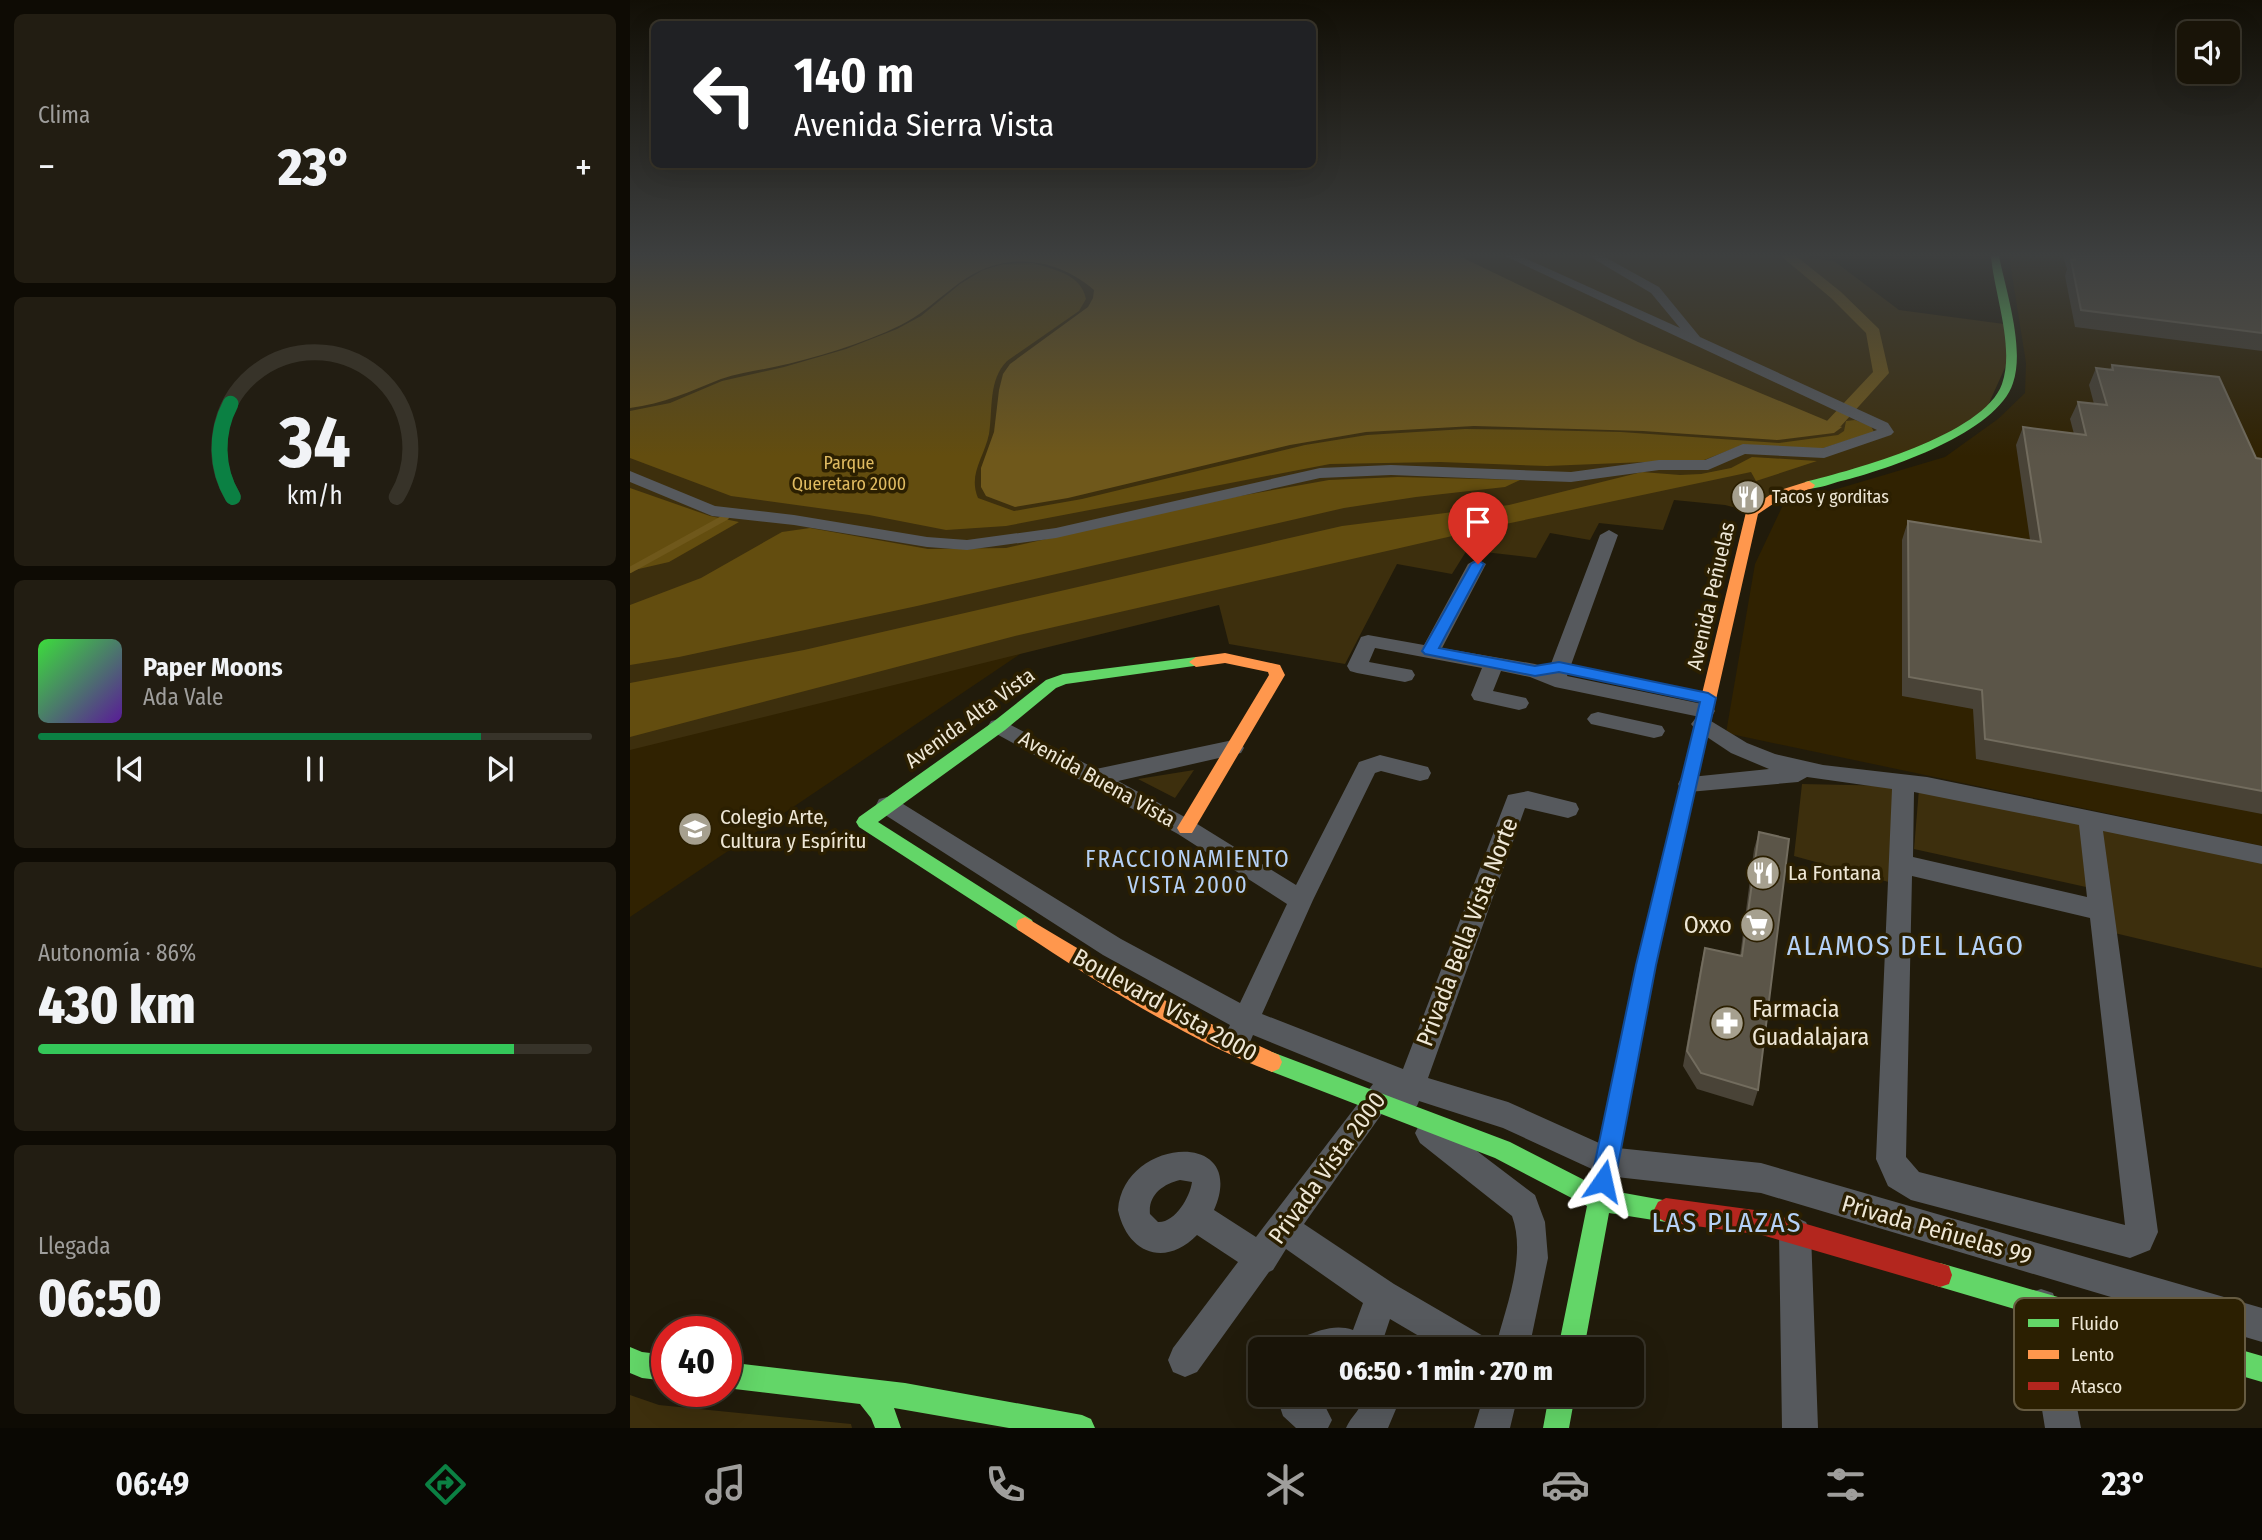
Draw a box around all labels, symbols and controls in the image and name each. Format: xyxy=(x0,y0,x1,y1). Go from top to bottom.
map controls xyxy=(2177,21,2240,84)
button: sound xyxy=(2177,21,2240,84)
text: 140 m xyxy=(794,46,914,105)
icon: left xyxy=(679,49,770,140)
text: Clima xyxy=(38,101,90,129)
text: Avenida Sierra Vista xyxy=(794,106,1054,144)
text: 23° xyxy=(278,136,352,199)
text: − xyxy=(38,144,55,190)
text: + xyxy=(575,144,592,190)
text: 34 xyxy=(278,400,351,487)
park label: Parque Queretaro 2000 xyxy=(792,452,906,495)
restaurant icon: Tacos y gorditas xyxy=(1729,478,1767,516)
text: km/h xyxy=(287,481,343,511)
place label: Tacos y gorditas xyxy=(1772,486,1889,508)
pin xyxy=(1448,492,1508,564)
icon: arrive xyxy=(1459,503,1497,541)
street label: Avenida Peñuelas xyxy=(1681,519,1741,673)
text: Paper Moons xyxy=(143,652,283,683)
street label: Avenida Alta Vista xyxy=(900,662,1040,774)
text: Ada Vale xyxy=(143,683,223,711)
street label: Avenida Buena Vista xyxy=(1014,725,1180,833)
icon: previous xyxy=(111,750,149,788)
icon: pause xyxy=(296,750,334,788)
icon: next xyxy=(481,750,519,788)
place label: Colegio Arte, Cultura y Espíritu xyxy=(720,804,867,854)
school or university icon: Colegio Arte, Cultura y Espíritu xyxy=(676,810,714,848)
street label: Privada Bella Vista Norte xyxy=(1411,814,1523,1050)
district label: FRACCIONAMIENTO VISTA 2000 xyxy=(1085,845,1291,899)
restaurant icon: La Fontana xyxy=(1744,854,1782,892)
place label: La Fontana xyxy=(1788,860,1881,886)
supermarket icon: Oxxo xyxy=(1738,906,1776,944)
place label: Oxxo xyxy=(1684,911,1732,939)
district label: ALAMOS DEL LAGO xyxy=(1787,929,2025,962)
text: Autonomía · 86% xyxy=(38,939,196,967)
street label: Boulevard Vista 2000 xyxy=(1068,943,1262,1067)
text: 430 km xyxy=(38,974,196,1037)
place label: Farmacia Guadalajara xyxy=(1752,995,1869,1051)
pharmacy icon: Farmacia Guadalajara xyxy=(1708,1004,1746,1042)
street label: Privada Vista 2000 xyxy=(1263,1087,1391,1249)
position arrow xyxy=(1566,1144,1640,1218)
street label: Privada Peñuelas 99 xyxy=(1839,1189,2035,1271)
district label: LAS PLAZAS xyxy=(1651,1206,1803,1239)
text: Llegada xyxy=(38,1232,110,1260)
text: 06:50 xyxy=(38,1267,162,1330)
legend xyxy=(2014,1298,2245,1410)
text: Fluido xyxy=(2071,1312,2119,1335)
speed limit sign: 40 xyxy=(651,1316,742,1407)
text: Lento xyxy=(2071,1343,2114,1366)
text: 06:50 · 1 min · 270 m xyxy=(1339,1356,1553,1387)
text: Atasco xyxy=(2071,1375,2122,1398)
icon: directions xyxy=(421,1460,470,1509)
icon: music xyxy=(701,1460,750,1509)
icon: phone xyxy=(981,1460,1030,1509)
icon: climate xyxy=(1261,1460,1310,1509)
icon: car xyxy=(1541,1460,1590,1509)
icon: filters xyxy=(1821,1460,1870,1509)
text: 06:49 xyxy=(116,1465,189,1503)
text: 23° xyxy=(2101,1465,2146,1503)

